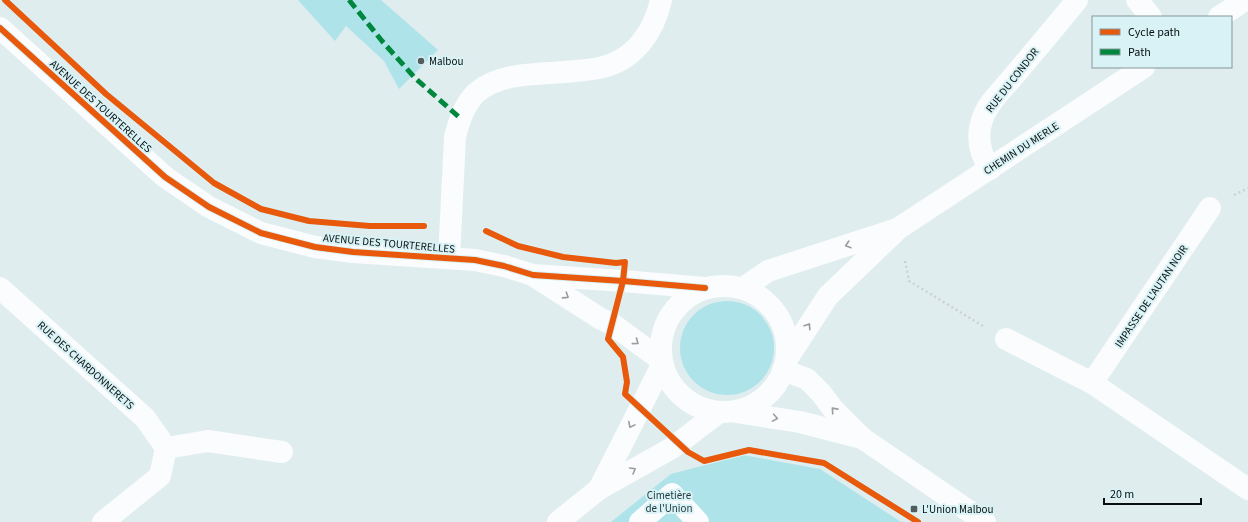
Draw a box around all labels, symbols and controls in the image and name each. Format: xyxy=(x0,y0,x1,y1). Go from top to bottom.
legend xyxy=(1092,16,1232,68)
text: Cycle path xyxy=(1128,24,1180,41)
text: Path xyxy=(1128,44,1151,61)
street label: RUE DU CONDOR xyxy=(982,45,1042,116)
place label: Malbou xyxy=(429,54,463,69)
marker: Malbou xyxy=(416,56,426,66)
street label: AVENUE DES TOURTERELLES xyxy=(46,57,155,156)
street label: CHEMIN DU MERLE xyxy=(981,118,1062,178)
street label: AVENUE DES TOURTERELLES xyxy=(322,230,456,257)
one-way arrow xyxy=(845,240,852,248)
street label: IMPASSE DE L'AUTAN NOIR xyxy=(1111,242,1191,350)
one-way arrow xyxy=(562,291,569,299)
street label: RUE DES CHARDONNERETS xyxy=(34,318,137,413)
one-way arrow xyxy=(803,324,810,331)
one-way arrow xyxy=(632,337,639,344)
one-way arrow xyxy=(832,407,839,415)
one-way arrow xyxy=(772,413,778,422)
one-way arrow xyxy=(628,420,636,428)
one-way arrow xyxy=(629,467,636,475)
scale bar xyxy=(1104,480,1201,506)
text: 20 m xyxy=(1110,486,1134,503)
park label: Cimetière de l'Union xyxy=(645,488,693,516)
place label: L'Union Malbou xyxy=(922,502,993,517)
marker: L'Union Malbou xyxy=(909,504,919,514)

